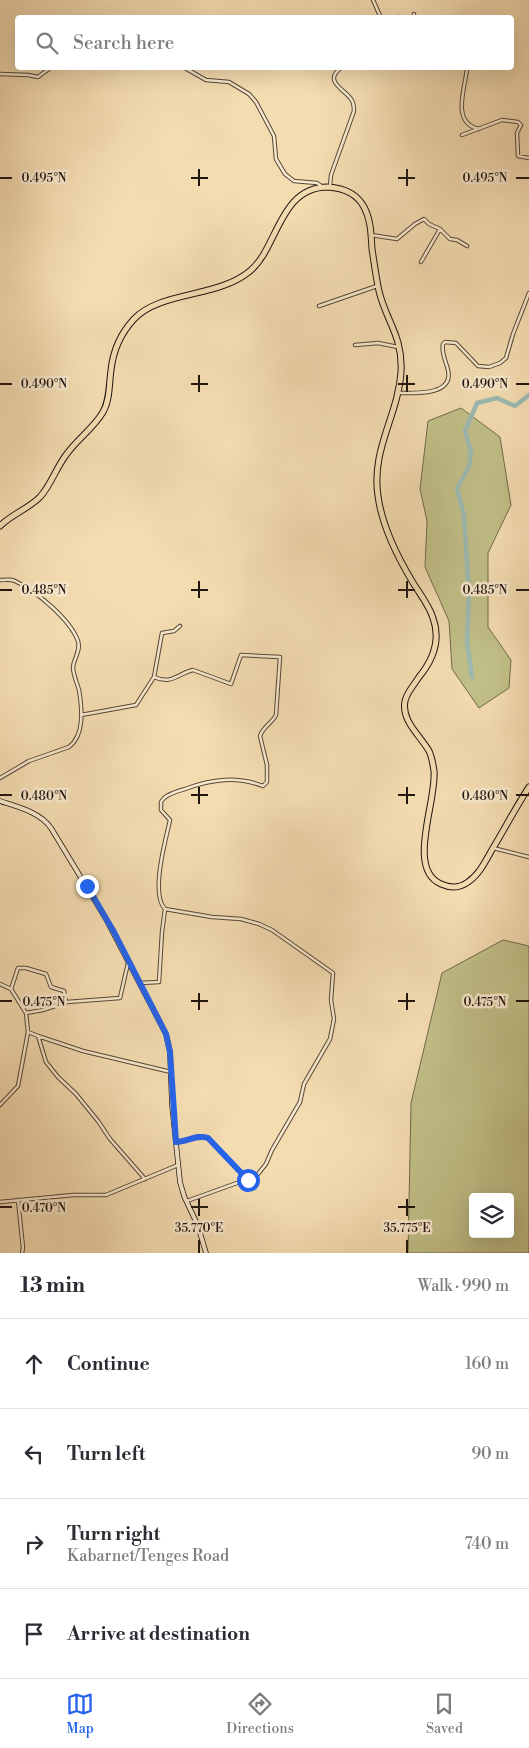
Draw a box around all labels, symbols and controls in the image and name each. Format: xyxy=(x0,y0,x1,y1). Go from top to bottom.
search box xyxy=(15,15,514,70)
icon: search xyxy=(33,29,61,57)
text: Search here xyxy=(73,31,174,55)
text: 0.495°N xyxy=(22,171,67,186)
text: 0.495°N xyxy=(463,171,508,186)
text: 0.490°N xyxy=(21,377,67,392)
text: 0.490°N xyxy=(462,377,508,392)
text: 0.485°N xyxy=(21,583,67,598)
text: 0.485°N xyxy=(462,583,508,598)
text: 0.480°N xyxy=(21,789,67,804)
text: 0.480°N xyxy=(462,789,508,804)
route end xyxy=(76,875,99,898)
text: 0.475°N xyxy=(22,995,66,1010)
text: 0.475°N xyxy=(463,995,507,1010)
route start xyxy=(237,1169,260,1192)
map controls xyxy=(469,1193,514,1238)
button: layers xyxy=(469,1193,514,1238)
text: 0.470°N xyxy=(22,1201,66,1216)
text: 35.770°E xyxy=(175,1221,223,1236)
text: 35.775°E xyxy=(383,1221,431,1236)
text: 13 min xyxy=(20,1273,85,1299)
text: Walk · 990 m xyxy=(418,1276,509,1296)
icon: ahead xyxy=(20,1350,48,1378)
text: Continue xyxy=(67,1352,150,1376)
text: 160 m xyxy=(465,1354,509,1374)
icon: left xyxy=(20,1440,48,1468)
text: Turn left xyxy=(67,1442,146,1466)
text: 90 m xyxy=(471,1444,509,1464)
text: Turn right xyxy=(67,1522,160,1546)
icon: right xyxy=(20,1530,48,1558)
text: 740 m xyxy=(464,1534,509,1554)
text: Kabarnet/Tenges Road xyxy=(67,1546,229,1566)
icon: arrive xyxy=(20,1620,48,1648)
text: Arrive at destination xyxy=(67,1622,250,1646)
tab: Map xyxy=(66,1690,94,1738)
tab: Directions xyxy=(226,1690,294,1738)
tab: Saved xyxy=(426,1690,463,1738)

